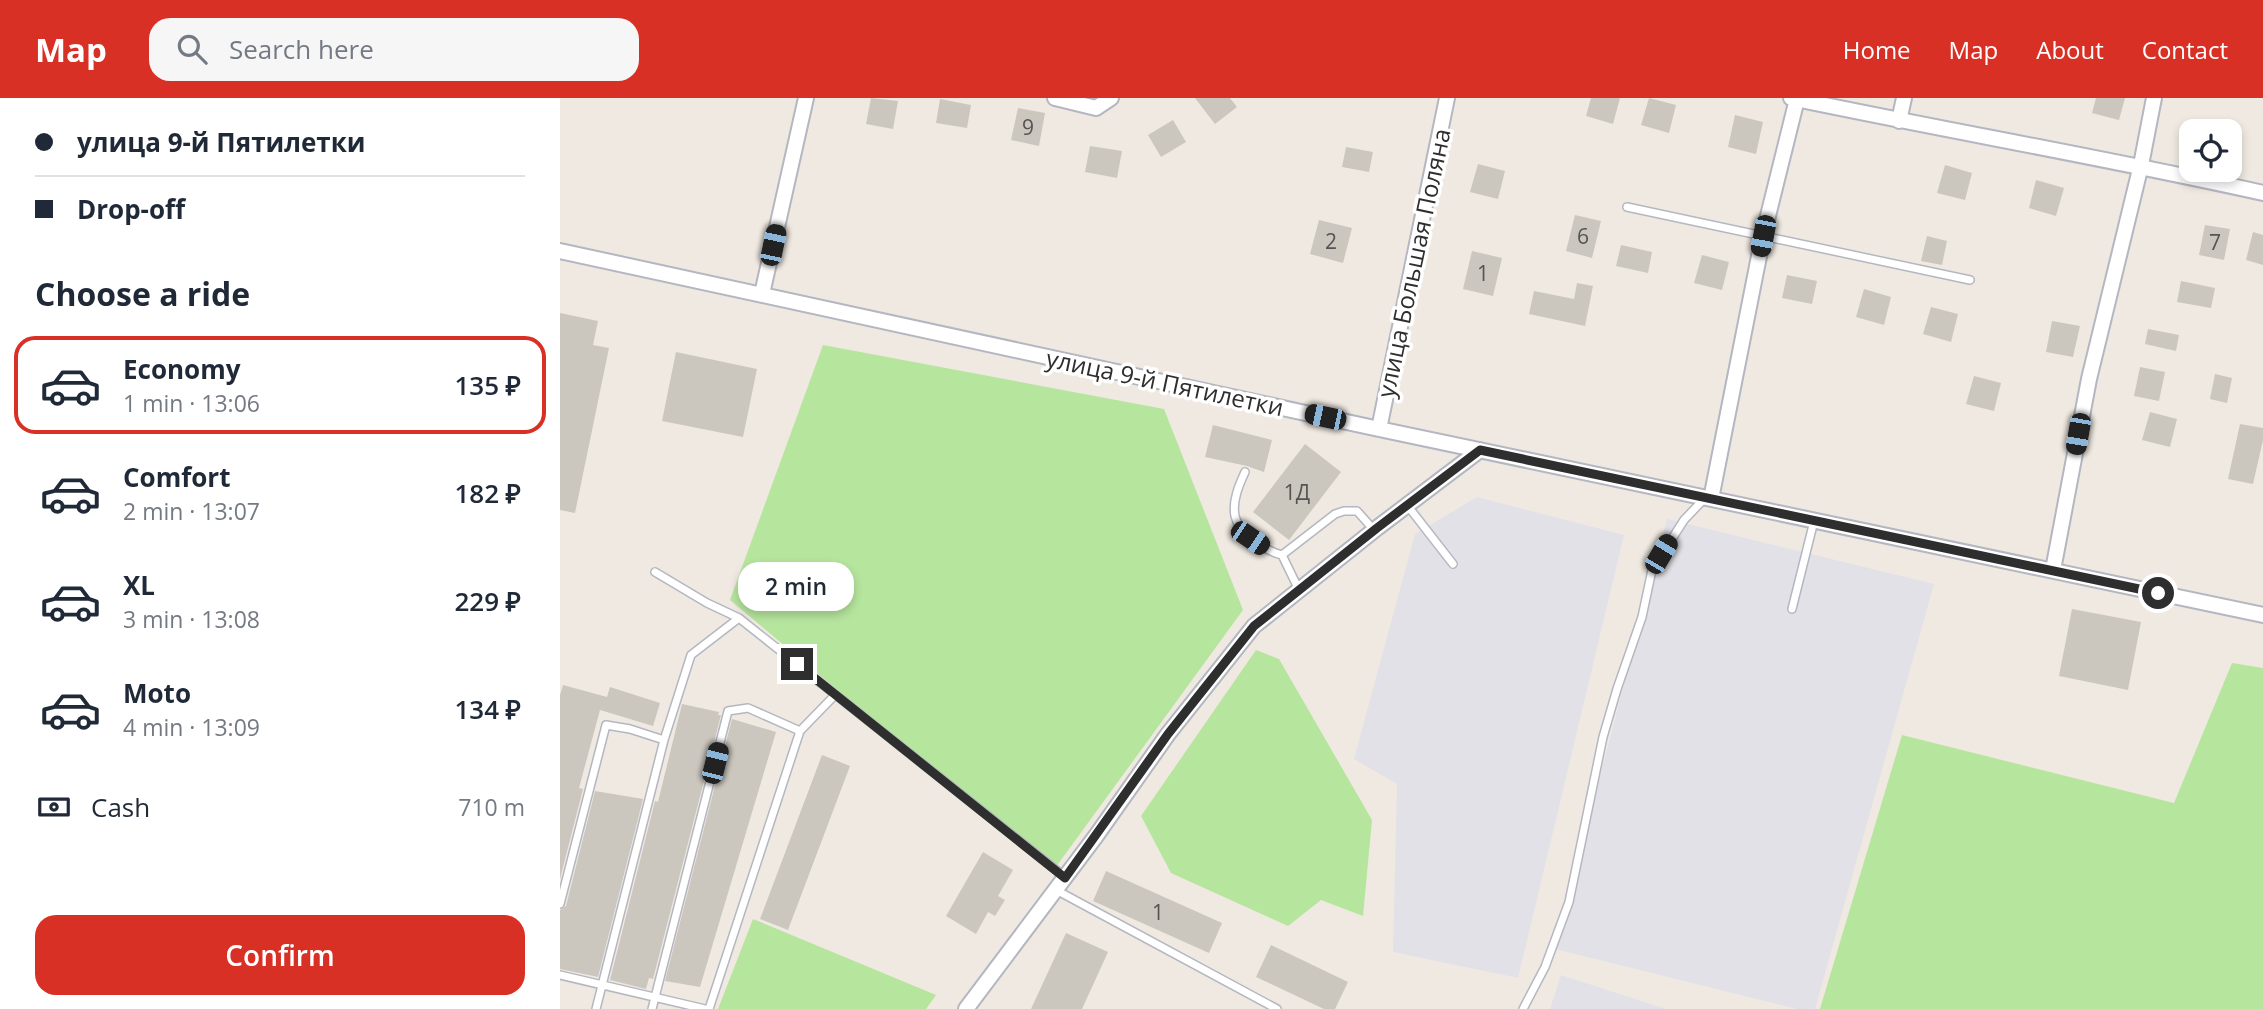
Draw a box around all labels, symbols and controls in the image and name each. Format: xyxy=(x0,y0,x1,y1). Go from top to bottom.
search box xyxy=(149,18,639,81)
text: Map xyxy=(35,27,107,72)
icon: search xyxy=(173,30,211,68)
text: Search here xyxy=(229,31,374,67)
text: Home xyxy=(1843,33,1911,66)
text: Map xyxy=(1949,33,1998,66)
text: About xyxy=(2036,33,2104,66)
text: Contact xyxy=(2142,33,2228,66)
house number: 9 xyxy=(1022,113,1034,141)
map controls xyxy=(2179,119,2242,182)
button: locate xyxy=(2179,119,2242,182)
text: улица 9-й Пятилетки xyxy=(77,124,366,160)
street label: улица Большая Поляна xyxy=(1368,125,1458,401)
text: Drop-off xyxy=(77,191,185,227)
car xyxy=(1749,213,1778,259)
car xyxy=(759,222,788,268)
house number: 6 xyxy=(1577,222,1589,250)
house number: 2 xyxy=(1325,227,1337,255)
house number: 7 xyxy=(2209,228,2221,256)
house number: 1 xyxy=(1477,259,1489,287)
text: Choose a ride xyxy=(35,272,250,315)
street label: улица 9-й Пятилетки xyxy=(1043,341,1287,423)
text: Economy xyxy=(123,351,241,387)
icon: car xyxy=(39,354,102,417)
text: 135 ₽ xyxy=(455,367,521,403)
text: 1 min · 13:06 xyxy=(123,387,260,419)
car xyxy=(1303,402,1348,432)
car xyxy=(2065,411,2092,457)
text: Comfort xyxy=(123,459,230,495)
icon: car xyxy=(39,462,102,525)
text: 182 ₽ xyxy=(455,475,521,511)
house number: 1Д xyxy=(1284,478,1310,506)
text: 2 min · 13:07 xyxy=(123,495,260,527)
car xyxy=(1227,518,1274,558)
car xyxy=(1642,531,1681,577)
callout: 2 min xyxy=(739,562,855,612)
text: XL xyxy=(123,567,155,603)
icon: car xyxy=(39,570,102,633)
text: 2 min xyxy=(765,570,827,602)
route start xyxy=(2142,577,2174,609)
text: 229 ₽ xyxy=(455,583,521,619)
text: 3 min · 13:08 xyxy=(123,603,260,635)
route end xyxy=(781,648,813,680)
text: Moto xyxy=(123,675,191,711)
icon: car xyxy=(39,678,102,741)
text: 134 ₽ xyxy=(455,691,521,727)
text: 4 min · 13:09 xyxy=(123,711,260,743)
car xyxy=(700,740,731,786)
icon: cash xyxy=(35,788,73,826)
text: Cash xyxy=(91,789,150,825)
text: 710 m xyxy=(458,791,525,823)
house number: 1 xyxy=(1152,898,1164,926)
button: Confirm xyxy=(35,915,525,995)

